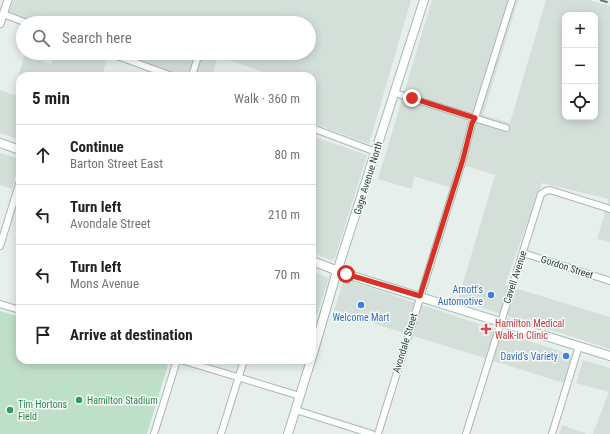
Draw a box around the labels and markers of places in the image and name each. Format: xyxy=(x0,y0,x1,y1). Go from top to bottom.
place label: Arnott's Automotive xyxy=(438,284,483,307)
marker: Arnott's Automotive xyxy=(486,290,496,300)
marker: Welcome Mart xyxy=(356,300,366,310)
place label: Welcome Mart xyxy=(332,312,390,323)
place label: Hamilton Medical Walk-in Clinic xyxy=(495,318,564,341)
marker: Hamilton Medical Walk-in Clinic xyxy=(480,323,492,335)
place label: David's Variety xyxy=(501,351,558,362)
marker: David's Variety xyxy=(561,351,571,361)
marker: Hamilton Stadium xyxy=(74,395,84,405)
place label: Hamilton Stadium xyxy=(87,395,158,406)
place label: Tim Hortons Field xyxy=(18,399,68,422)
marker: Tim Hortons Field xyxy=(5,405,15,415)

